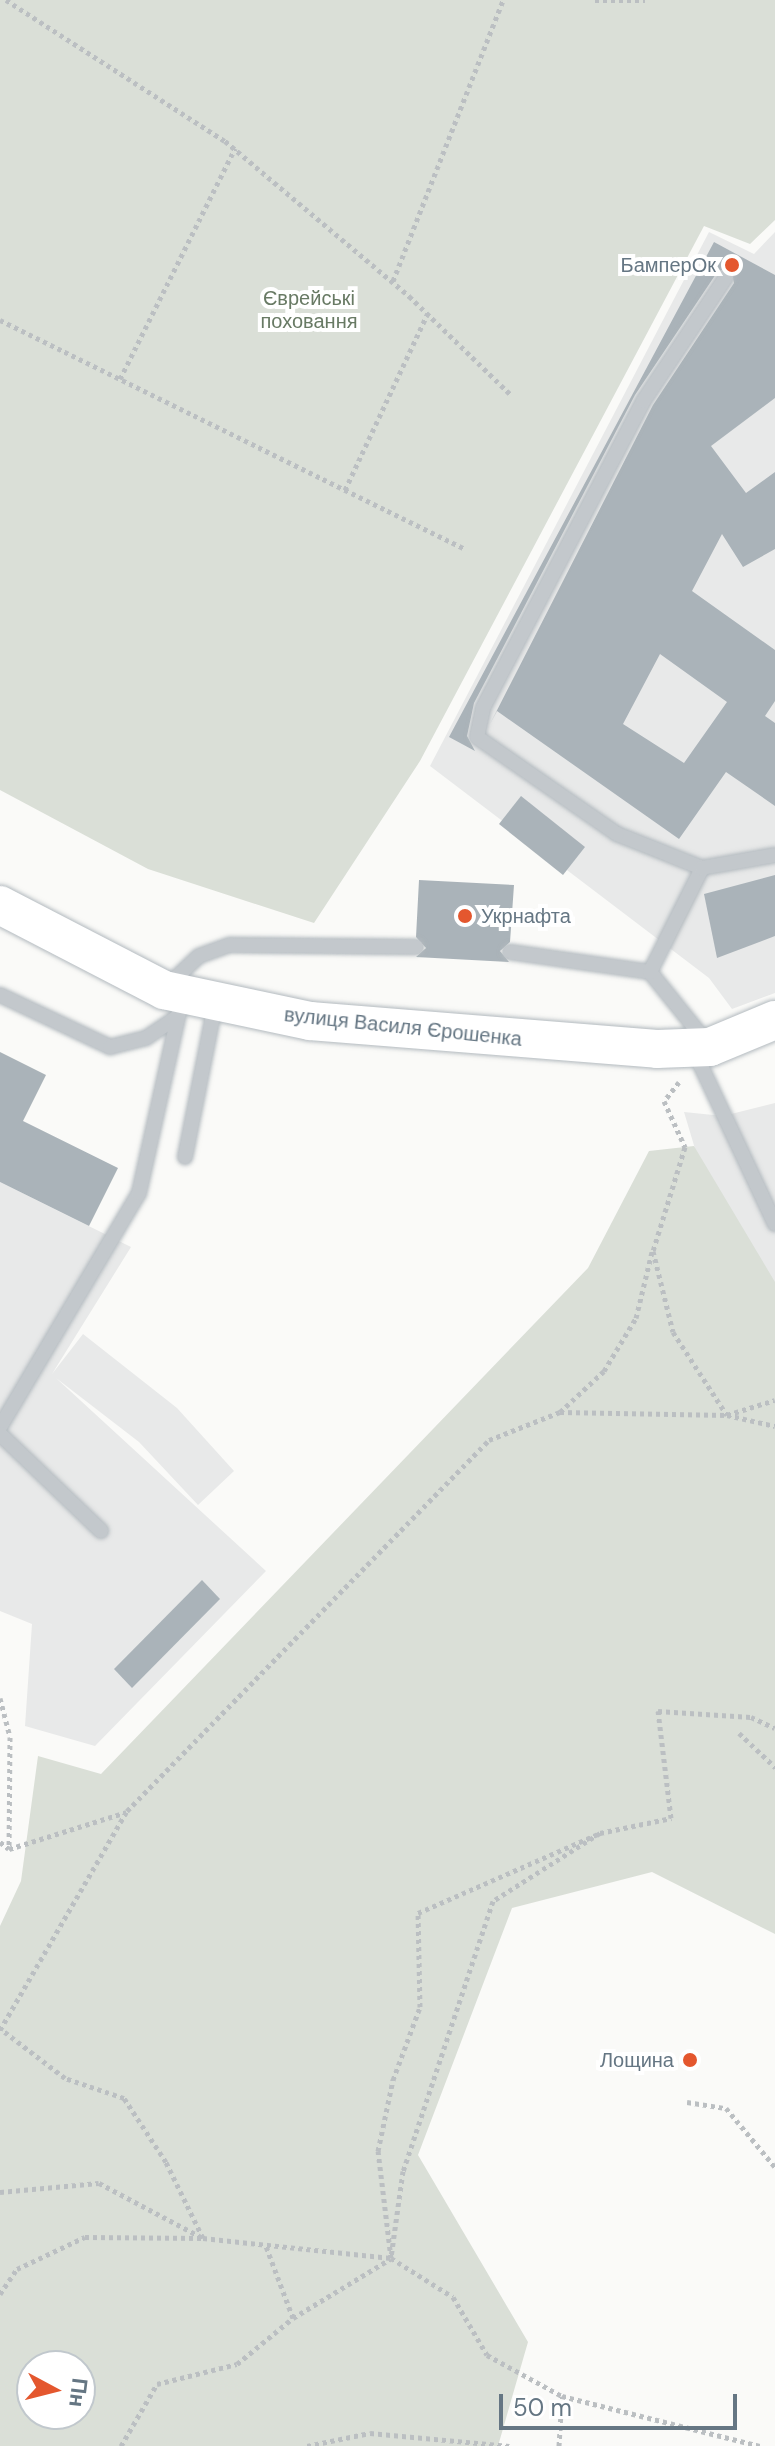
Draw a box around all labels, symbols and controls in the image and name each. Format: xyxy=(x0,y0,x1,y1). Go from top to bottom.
place label: БамперОк xyxy=(621,253,716,277)
marker: БамперОк xyxy=(723,256,741,274)
park label: Єврейські поховання xyxy=(260,286,358,333)
place label: Укрнафта xyxy=(481,904,571,928)
marker: Укрнафта xyxy=(456,907,474,925)
street label: вулиця Василя Єрошенка xyxy=(283,1003,523,1051)
place label: Лощина xyxy=(600,2048,674,2072)
marker: Лощина xyxy=(681,2051,699,2069)
north arrow xyxy=(16,2350,96,2430)
text: Пн xyxy=(62,2377,94,2409)
scale bar xyxy=(503,2378,741,2428)
text: 50 m xyxy=(513,2392,572,2423)

